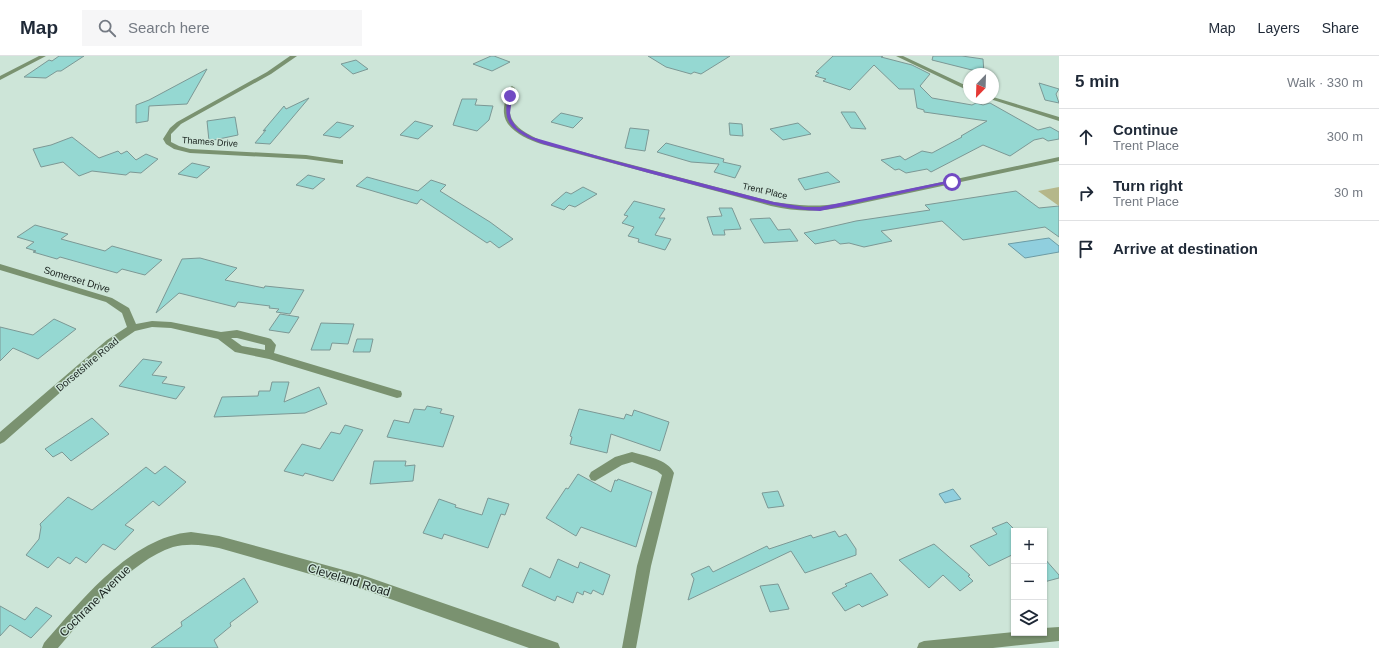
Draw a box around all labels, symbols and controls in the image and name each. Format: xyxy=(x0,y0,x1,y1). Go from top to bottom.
search box xyxy=(82,10,362,46)
text: Map xyxy=(20,17,58,38)
icon: search xyxy=(96,17,118,39)
text: Search here xyxy=(128,19,210,36)
text: Map xyxy=(1208,20,1236,36)
text: Layers xyxy=(1258,20,1300,36)
text: Share xyxy=(1322,20,1359,36)
north arrow xyxy=(963,68,999,104)
text: 5 min xyxy=(1075,72,1119,91)
text: Walk · 330 m xyxy=(1287,75,1363,90)
route end xyxy=(501,87,519,105)
text: Continue xyxy=(1113,121,1178,138)
icon: ahead xyxy=(1075,126,1097,148)
text: 300 m xyxy=(1327,129,1363,144)
street label: Thames Drive xyxy=(182,135,238,149)
text: Trent Place xyxy=(1113,138,1179,153)
route start xyxy=(943,173,961,191)
text: Turn right xyxy=(1113,177,1183,194)
street label: Trent Place xyxy=(742,181,788,201)
icon: right xyxy=(1075,182,1097,204)
text: 30 m xyxy=(1334,185,1363,200)
text: Trent Place xyxy=(1113,194,1179,209)
icon: arrive xyxy=(1075,238,1097,260)
text: Arrive at destination xyxy=(1113,240,1258,257)
street label: Somerset Drive xyxy=(42,264,112,295)
street label: Dorsetshire Road xyxy=(54,335,121,394)
map controls xyxy=(1011,528,1047,636)
button: + xyxy=(1011,528,1047,564)
street label: Cleveland Road xyxy=(306,561,392,599)
street label: Cochrane Avenue xyxy=(56,562,134,640)
button: − xyxy=(1011,564,1047,600)
button: layers xyxy=(1011,600,1047,636)

